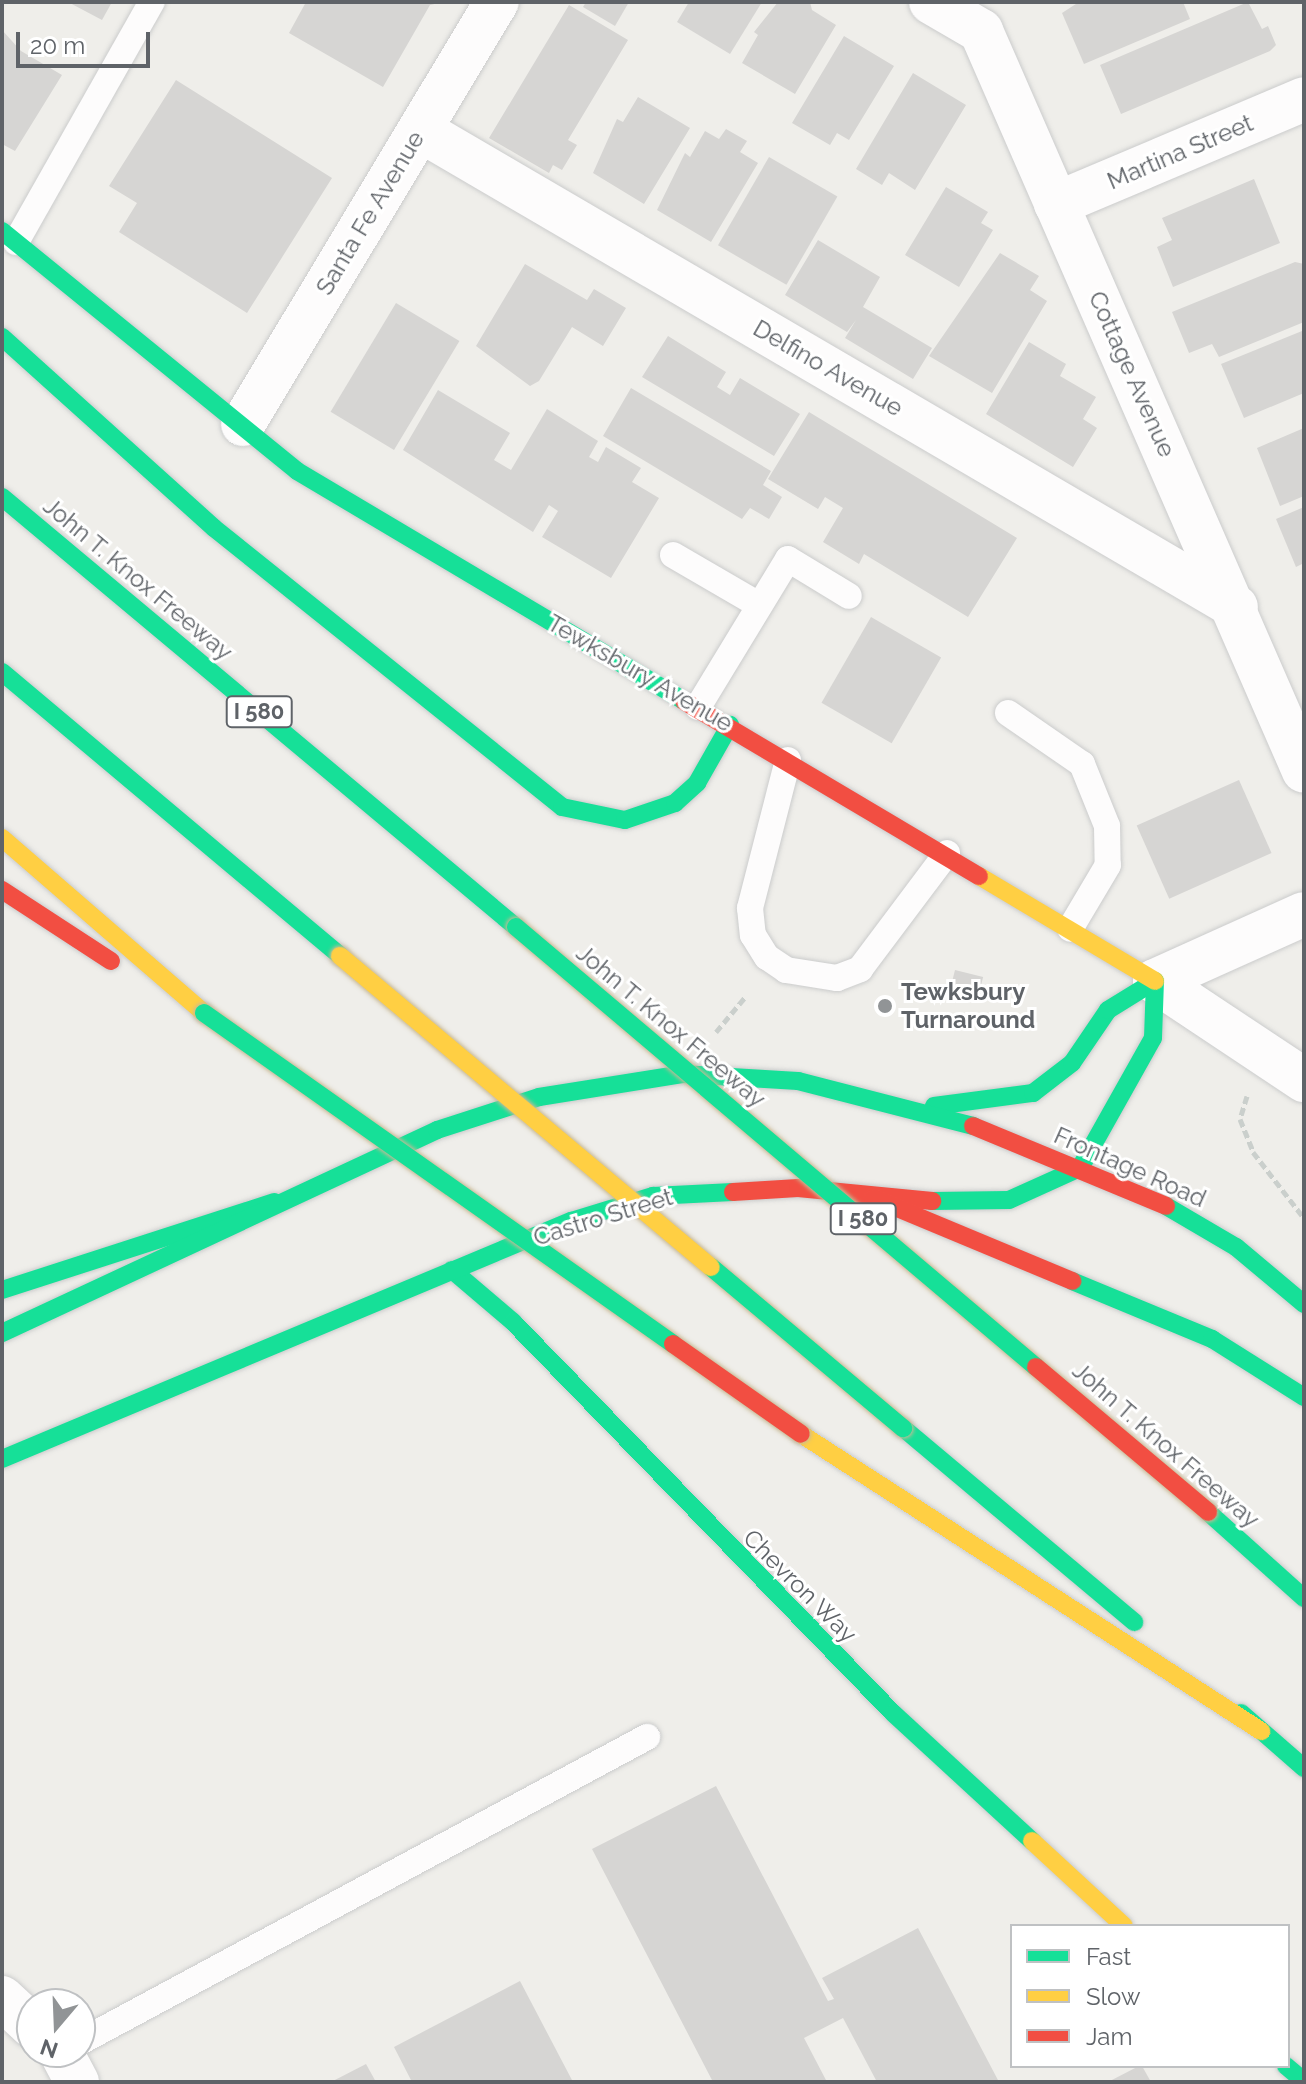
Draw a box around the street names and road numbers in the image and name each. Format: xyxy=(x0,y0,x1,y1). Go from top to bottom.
street label: Martina Street xyxy=(1103,108,1257,196)
street label: Santa Fe Avenue xyxy=(310,126,430,300)
street label: Cottage Avenue xyxy=(1082,286,1182,462)
street label: Delfino Avenue xyxy=(748,313,908,423)
street label: John T. Knox Freeway xyxy=(37,491,239,667)
street label: Tewksbury Avenue xyxy=(542,608,738,738)
road number: I 580 xyxy=(225,694,293,730)
street label: John T. Knox Freeway xyxy=(570,938,772,1114)
street label: Frontage Road xyxy=(1050,1121,1210,1213)
street label: Castro Street xyxy=(530,1182,676,1252)
road number: I 580 xyxy=(829,1201,897,1237)
street label: John T. Knox Freeway xyxy=(1066,1356,1266,1534)
street label: Chevron Way xyxy=(737,1523,863,1649)

